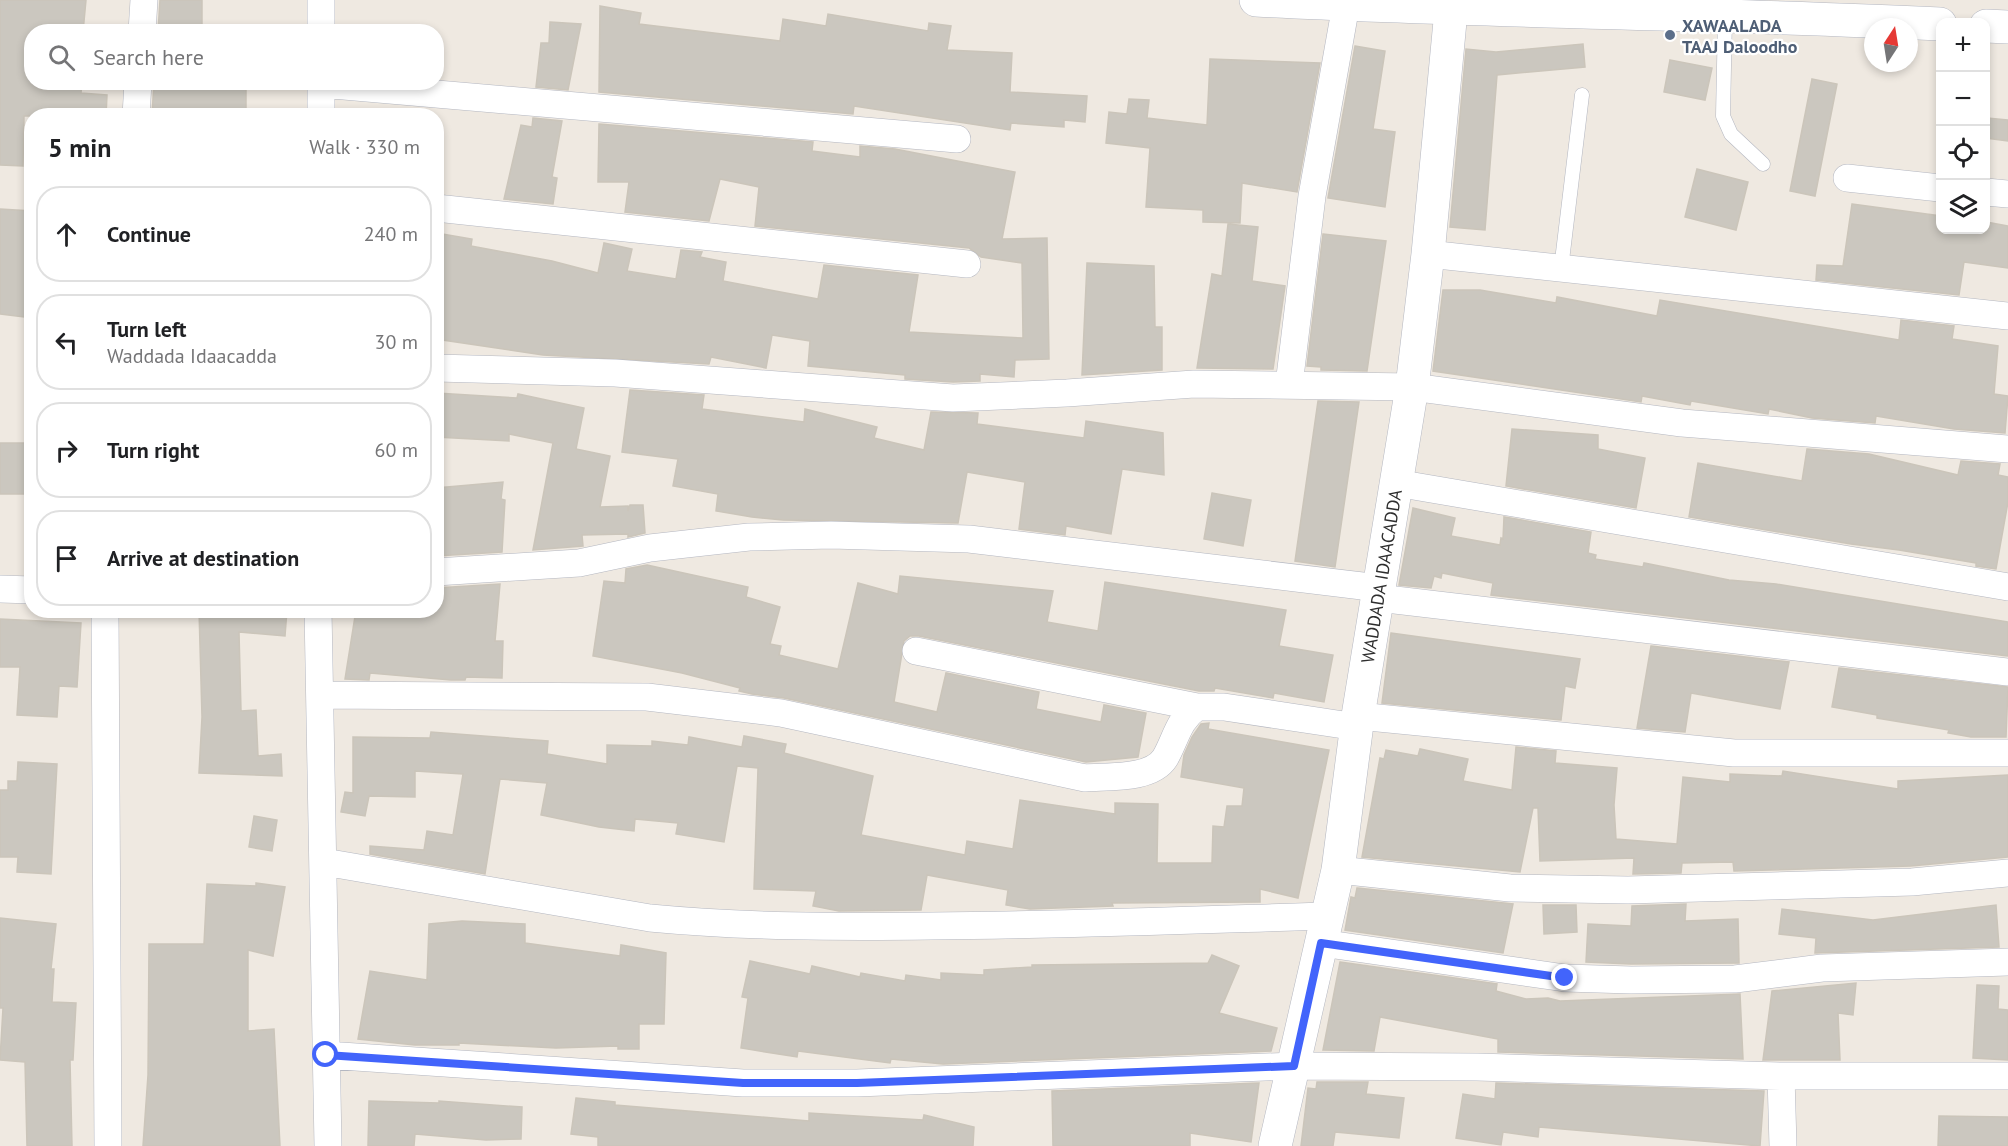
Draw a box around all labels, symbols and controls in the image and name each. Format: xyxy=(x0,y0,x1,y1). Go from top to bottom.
place label: XAWAALADA TAAJ Daloodho xyxy=(1682,14,1798,58)
north arrow xyxy=(1864,18,1918,72)
map controls xyxy=(1936,18,1990,234)
button: + xyxy=(1936,18,1990,72)
search box xyxy=(24,24,444,90)
marker: XAWAALADA TAAJ Daloodho xyxy=(1663,28,1677,42)
icon: search xyxy=(45,41,78,74)
text: Search here xyxy=(93,43,204,71)
button: − xyxy=(1936,72,1990,126)
button: locate xyxy=(1936,126,1990,180)
text: 5 min xyxy=(48,131,111,164)
text: Walk · 330 m xyxy=(309,134,420,160)
button: layers xyxy=(1936,180,1990,234)
icon: ahead xyxy=(50,218,83,251)
text: Continue xyxy=(107,220,191,248)
text: 240 m xyxy=(364,221,418,247)
text: Turn left xyxy=(107,315,187,343)
icon: left xyxy=(50,326,83,359)
text: 30 m xyxy=(375,329,418,355)
text: Waddada Idaacadda xyxy=(107,343,277,369)
icon: right xyxy=(50,434,83,467)
text: Turn right xyxy=(107,436,199,464)
text: 60 m xyxy=(375,437,418,463)
street label: WADDADA IDAACADDA xyxy=(1355,487,1407,665)
icon: arrive xyxy=(50,542,83,575)
text: Arrive at destination xyxy=(107,544,299,572)
route end xyxy=(1551,964,1577,990)
route start xyxy=(312,1041,338,1067)

